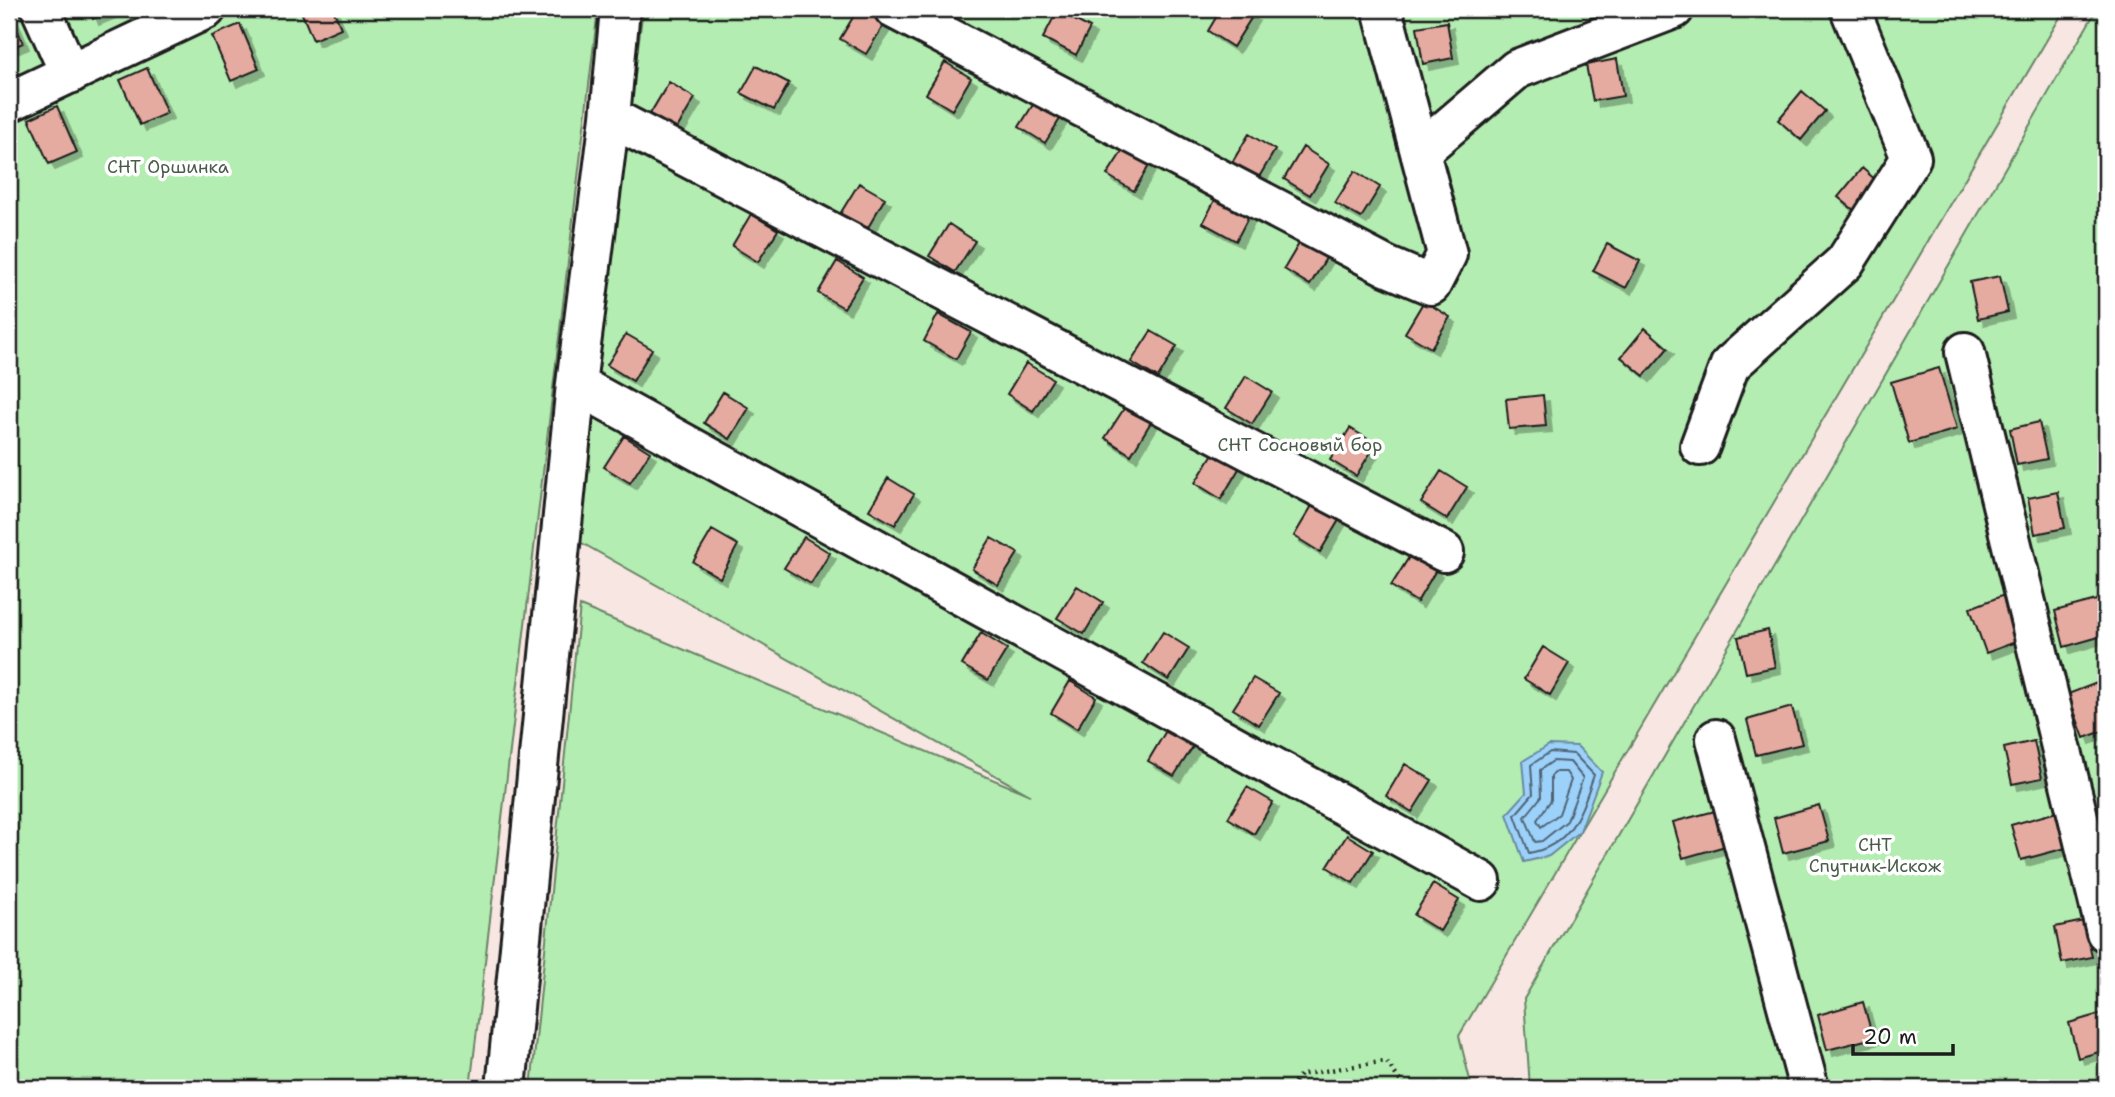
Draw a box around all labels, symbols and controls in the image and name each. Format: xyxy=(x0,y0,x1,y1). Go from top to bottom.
park label: СНТ Оршинка xyxy=(107,155,229,179)
park label: СНТ Сосновый бор xyxy=(1218,433,1382,457)
park label: СНТ Спутник-Искож xyxy=(1809,833,1942,878)
scale bar xyxy=(1853,1013,1952,1057)
text: 20 m xyxy=(1863,1023,1917,1051)

